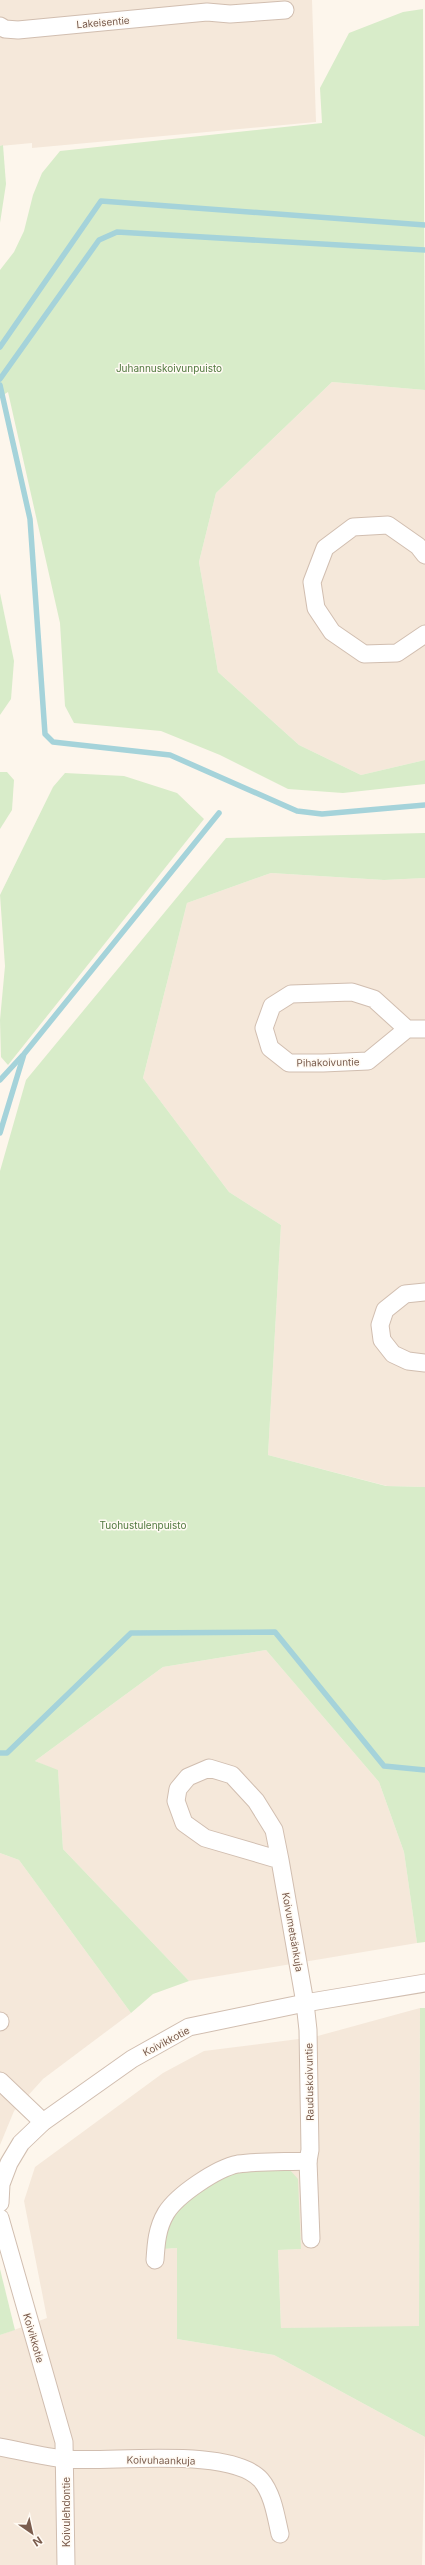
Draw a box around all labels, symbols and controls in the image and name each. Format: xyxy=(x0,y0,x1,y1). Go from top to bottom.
street label: Lakeisentie xyxy=(76,14,130,30)
park label: Juhannuskoivunpuisto xyxy=(116,362,222,374)
street label: Pihakoivuntie xyxy=(296,1055,360,1069)
park label: Tuohustulenpuisto xyxy=(100,1519,186,1531)
street label: Koivumetsänkuja xyxy=(280,1891,306,1973)
street label: Koivikkotie xyxy=(141,2024,192,2058)
street label: Rauduskoivuntie xyxy=(302,2043,316,2121)
street label: Koivikkotie xyxy=(21,2312,47,2364)
street label: Koivuhaankuja xyxy=(127,2453,195,2467)
street label: Koivulehdontie xyxy=(60,2477,72,2547)
north arrow xyxy=(12,2513,52,2553)
text: N xyxy=(30,2533,45,2549)

